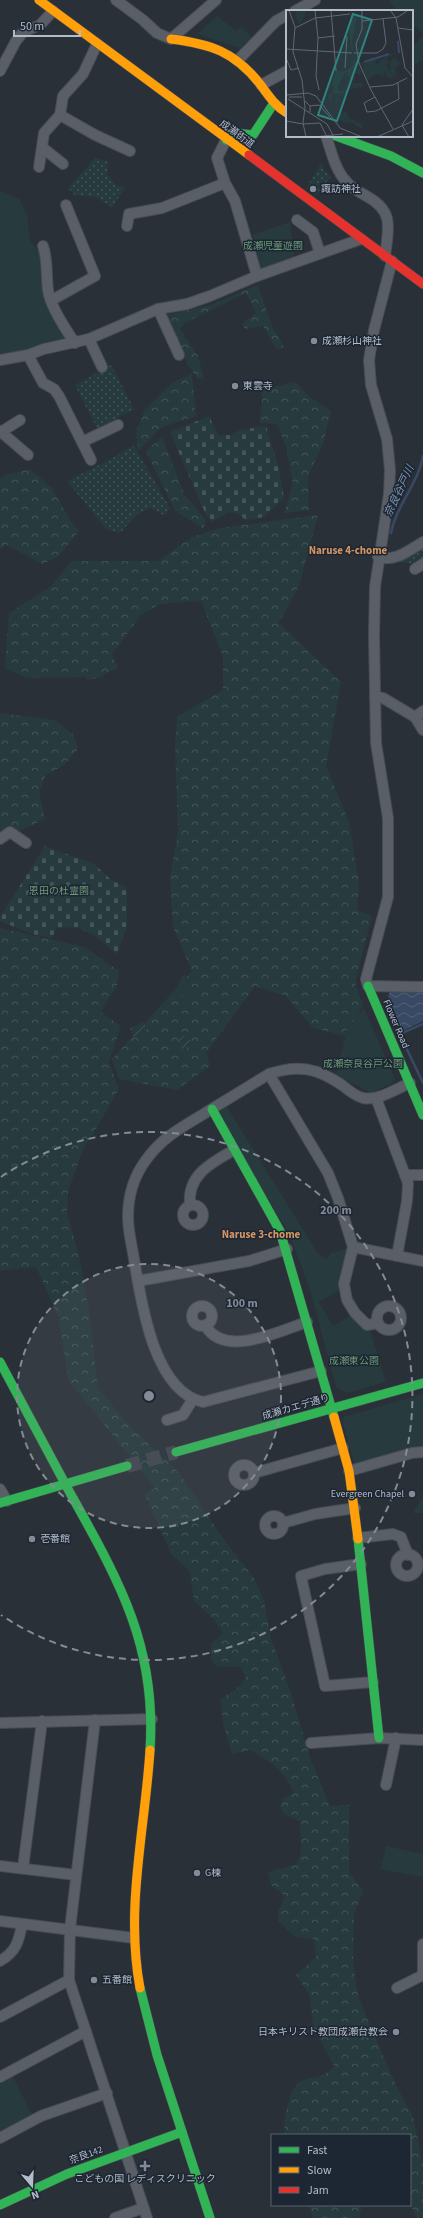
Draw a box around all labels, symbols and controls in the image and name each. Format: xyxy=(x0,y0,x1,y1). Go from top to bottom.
inset map xyxy=(286,10,413,137)
scale bar xyxy=(14,12,80,38)
text: 50 m xyxy=(20,18,44,35)
street label: 成瀬街道 xyxy=(217,117,257,151)
place label: 諏訪神社 xyxy=(321,182,361,196)
marker: 諏訪神社 xyxy=(308,184,318,194)
park label: 成瀬児童遊園 xyxy=(243,239,303,253)
place label: 成瀬杉山神社 xyxy=(322,334,382,348)
marker: 成瀬杉山神社 xyxy=(309,336,319,346)
place label: 東雲寺 xyxy=(243,379,273,393)
marker: 東雲寺 xyxy=(230,381,240,391)
water label: 奈良谷戸川 xyxy=(381,462,418,519)
district label: Naruse 4-chome xyxy=(309,543,388,558)
park label: 恩田の杜霊園 xyxy=(29,884,89,898)
street label: Flower Road xyxy=(379,997,413,1051)
park label: 成瀬奈良谷戸公園 xyxy=(323,1057,403,1071)
text: 200 m xyxy=(320,1202,352,1219)
district label: Naruse 3-chome xyxy=(222,1227,301,1242)
text: 100 m xyxy=(226,1295,258,1312)
park label: 成瀬東公園 xyxy=(329,1354,379,1368)
centre of rings xyxy=(142,1389,156,1403)
street label: 成瀬カエデ通り xyxy=(260,1391,332,1423)
place label: Evergreen Chapel xyxy=(331,1487,404,1501)
marker: Evergreen Chapel xyxy=(407,1489,417,1499)
place label: 壱番館 xyxy=(40,1532,70,1546)
marker: 壱番館 xyxy=(27,1534,37,1544)
place label: G棟 xyxy=(205,1866,221,1880)
marker: G棟 xyxy=(192,1868,202,1878)
place label: 五番館 xyxy=(102,1973,132,1987)
marker: 五番館 xyxy=(89,1975,99,1985)
place label: 日本キリスト教団成瀬台教会 xyxy=(258,2025,388,2039)
marker: 日本キリスト教団成瀬台教会 xyxy=(391,2027,401,2037)
legend xyxy=(271,2134,411,2206)
street label: 奈良142 xyxy=(67,2142,105,2168)
text: Fast xyxy=(307,2142,327,2159)
marker: こどもの国 レディスクリニック xyxy=(139,2160,151,2172)
text: Slow xyxy=(307,2162,332,2179)
north arrow xyxy=(12,2166,52,2206)
place label: こどもの国 レディスクリニック xyxy=(74,2172,216,2186)
text: Jam xyxy=(307,2182,329,2199)
text: N xyxy=(29,2187,41,2203)

